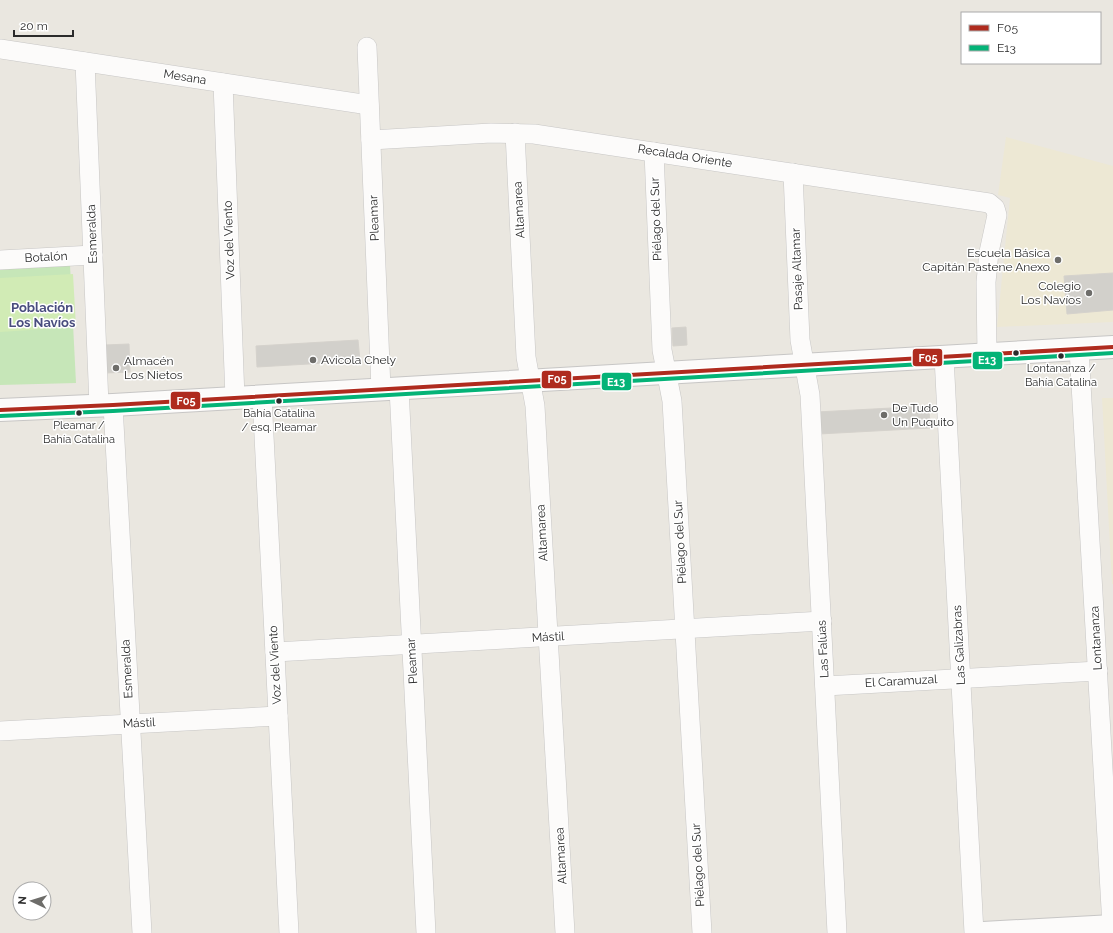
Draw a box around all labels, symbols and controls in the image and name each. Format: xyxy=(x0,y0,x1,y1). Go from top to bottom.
scale bar xyxy=(14,12,73,38)
legend xyxy=(961,12,1101,64)
text: 20 m xyxy=(20,19,48,33)
text: F05 xyxy=(997,21,1018,35)
text: E13 xyxy=(997,41,1016,55)
street label: Mesana xyxy=(162,67,208,87)
street label: Recalada Oriente xyxy=(637,142,733,170)
street label: Piélago del Sur xyxy=(648,176,664,261)
street label: Altamarea xyxy=(511,181,527,239)
street label: Pleamar xyxy=(366,194,382,241)
street label: Voz del Viento xyxy=(221,200,237,280)
street label: Esmeralda xyxy=(84,204,100,264)
street label: Pasaje Altamar xyxy=(789,227,805,310)
place label: Escuela Básica Capitán Pastene Anexo xyxy=(922,246,1050,274)
street label: Botalón xyxy=(24,249,68,265)
marker: Escuela Básica Capitán Pastene Anexo xyxy=(1053,255,1063,265)
place label: Colegio Los Navíos xyxy=(1021,279,1081,307)
marker: Colegio Los Navíos xyxy=(1084,288,1094,298)
district label: Población Los Navíos xyxy=(9,300,76,330)
line badge: F05 xyxy=(912,348,943,367)
unlabelled marker xyxy=(1011,348,1021,358)
line badge: E13 xyxy=(972,351,1003,370)
marker: Lontananza / Bahía Catalina xyxy=(1056,351,1066,361)
text: F05 xyxy=(918,352,938,365)
place label: Avicola Chely xyxy=(321,353,397,367)
place label: Almacén Los Nietos xyxy=(124,354,183,382)
text: E13 xyxy=(978,354,996,367)
marker: Avicola Chely xyxy=(308,355,318,365)
place label: Lontananza / Bahía Catalina xyxy=(1025,362,1097,389)
marker: Almacén Los Nietos xyxy=(111,363,121,373)
line badge: F05 xyxy=(541,370,572,389)
line badge: E13 xyxy=(601,372,632,391)
text: F05 xyxy=(547,373,567,386)
text: E13 xyxy=(607,376,625,389)
line badge: F05 xyxy=(170,391,201,410)
text: F05 xyxy=(176,395,196,408)
marker: Bahía Catalina / esq. Pleamar xyxy=(274,396,284,406)
place label: De Tudo Un Puquito xyxy=(892,401,954,429)
place label: Bahía Catalina / esq. Pleamar xyxy=(241,407,317,434)
marker: Pleamar / Bahía Catalina xyxy=(74,408,84,418)
marker: De Tudo Un Puquito xyxy=(879,410,889,420)
place label: Pleamar / Bahía Catalina xyxy=(43,419,115,446)
street label: Piélago del Sur xyxy=(671,499,689,584)
street label: Altamarea xyxy=(534,504,550,562)
street label: Las Galizabras xyxy=(950,605,968,685)
street label: Lontananza xyxy=(1087,605,1105,671)
street label: Las Falúas xyxy=(814,620,832,678)
street label: Voz del Viento xyxy=(266,625,284,705)
street label: Mástil xyxy=(531,629,565,645)
street label: Pleamar xyxy=(404,637,420,684)
street label: Esmeralda xyxy=(118,639,136,699)
street label: El Caramuzal xyxy=(864,672,938,690)
street label: Mástil xyxy=(122,715,156,731)
street label: Piélago del Sur xyxy=(689,822,707,907)
street label: Altamarea xyxy=(553,827,569,885)
north arrow xyxy=(12,881,52,921)
text: N xyxy=(16,896,29,905)

